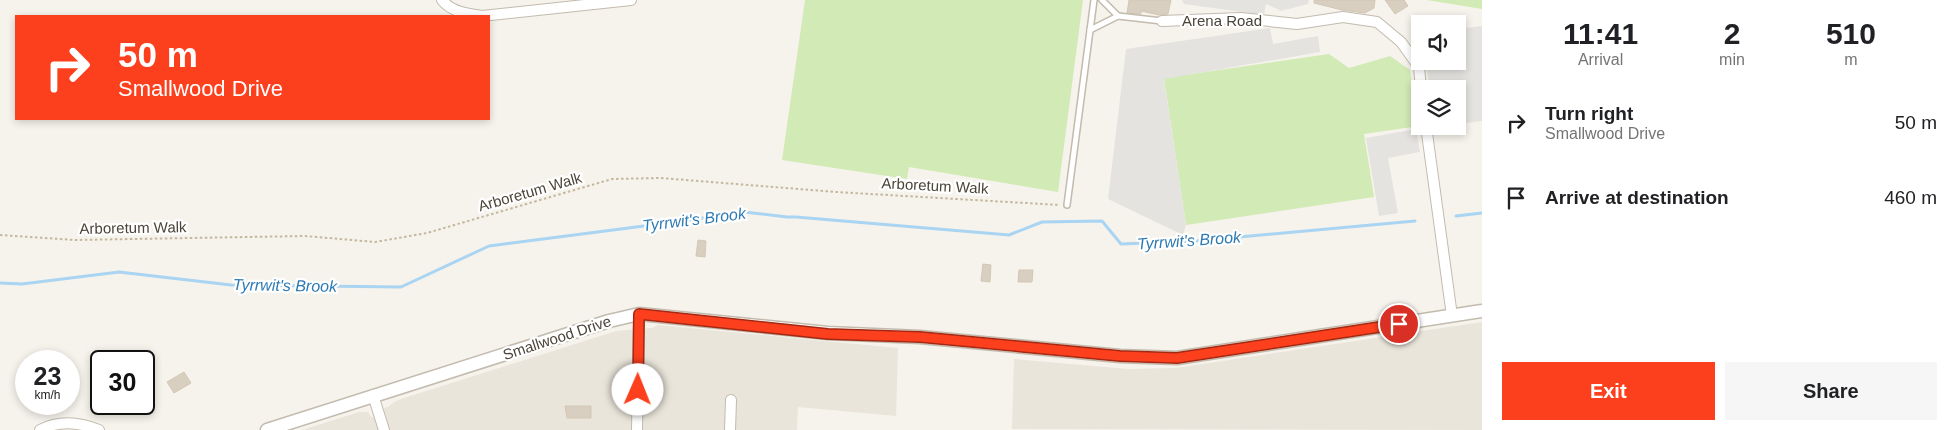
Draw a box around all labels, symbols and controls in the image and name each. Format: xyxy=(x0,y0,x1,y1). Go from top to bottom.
street label: Arena Road xyxy=(1182,12,1262,29)
map controls xyxy=(1411,15,1466,135)
button: sound xyxy=(1411,15,1466,70)
text: 11:41 xyxy=(1563,17,1638,50)
text: 2 xyxy=(1724,17,1740,50)
text: 510 xyxy=(1826,17,1876,50)
icon: right xyxy=(35,35,100,100)
text: 50 m xyxy=(118,35,198,74)
text: Arrival xyxy=(1578,51,1623,68)
text: min xyxy=(1719,51,1745,68)
text: m xyxy=(1844,51,1858,68)
text: Smallwood Drive xyxy=(118,76,283,101)
button: layers xyxy=(1411,80,1466,135)
text: Turn right xyxy=(1545,103,1633,124)
icon: right xyxy=(1502,109,1530,137)
text: 50 m xyxy=(1895,112,1937,133)
text: Smallwood Drive xyxy=(1545,125,1665,142)
street label: Arboretum Walk xyxy=(476,168,584,214)
street label: Arboretum Walk xyxy=(881,174,989,197)
icon: arrive xyxy=(1502,184,1530,212)
text: Arrive at destination xyxy=(1545,187,1729,208)
text: 460 m xyxy=(1884,187,1937,208)
water label: Tyrrwit's Brook xyxy=(641,205,748,234)
street label: Arboretum Walk xyxy=(79,218,187,237)
water label: Tyrrwit's Brook xyxy=(1137,228,1243,253)
water label: Tyrrwit's Brook xyxy=(233,276,338,295)
pin xyxy=(1378,303,1420,345)
icon: arrive xyxy=(1385,310,1413,338)
street label: Smallwood Drive xyxy=(501,312,613,363)
speed limit sign: 30 xyxy=(90,350,155,415)
text: 23 xyxy=(34,362,61,390)
button: Exit xyxy=(1502,362,1715,420)
button: Share xyxy=(1725,362,1937,420)
position arrow xyxy=(611,363,663,415)
text: km/h xyxy=(34,388,61,402)

